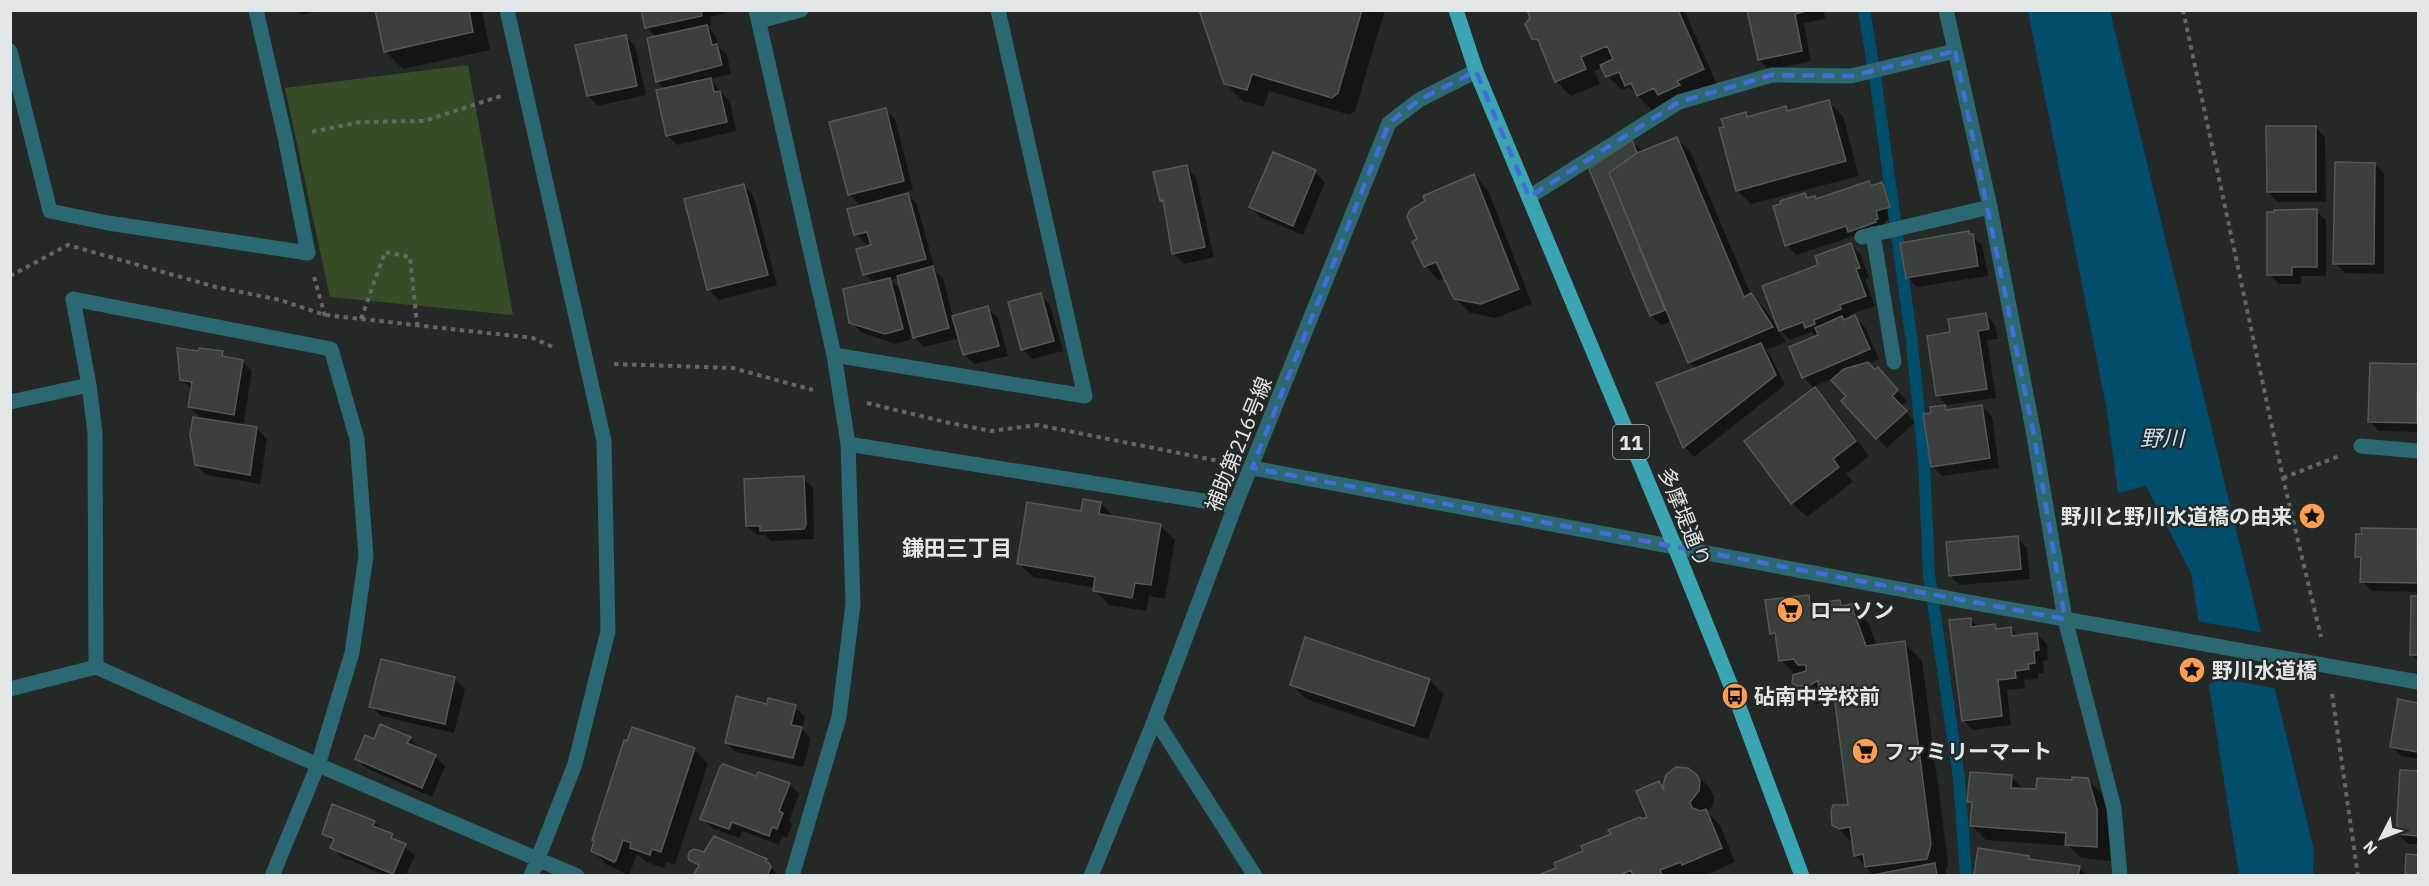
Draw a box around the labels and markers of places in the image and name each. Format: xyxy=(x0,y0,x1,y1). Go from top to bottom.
place icon: 野川と野川水道橋の由来 xyxy=(2297,501,2327,531)
place label: 野川と野川水道橋の由来 xyxy=(2061,502,2292,530)
supermarket icon: ローソン xyxy=(1775,595,1805,625)
place label: ローソン xyxy=(1810,596,1894,624)
place icon: 野川水道橋 xyxy=(2177,655,2207,685)
place label: 野川水道橋 xyxy=(2212,656,2317,684)
bus stop icon: 砧南中学校前 xyxy=(1720,681,1750,711)
place label: 砧南中学校前 xyxy=(1754,682,1880,710)
supermarket icon: ファミリーマート xyxy=(1850,736,1880,766)
place label: ファミリーマート xyxy=(1884,737,2052,765)

